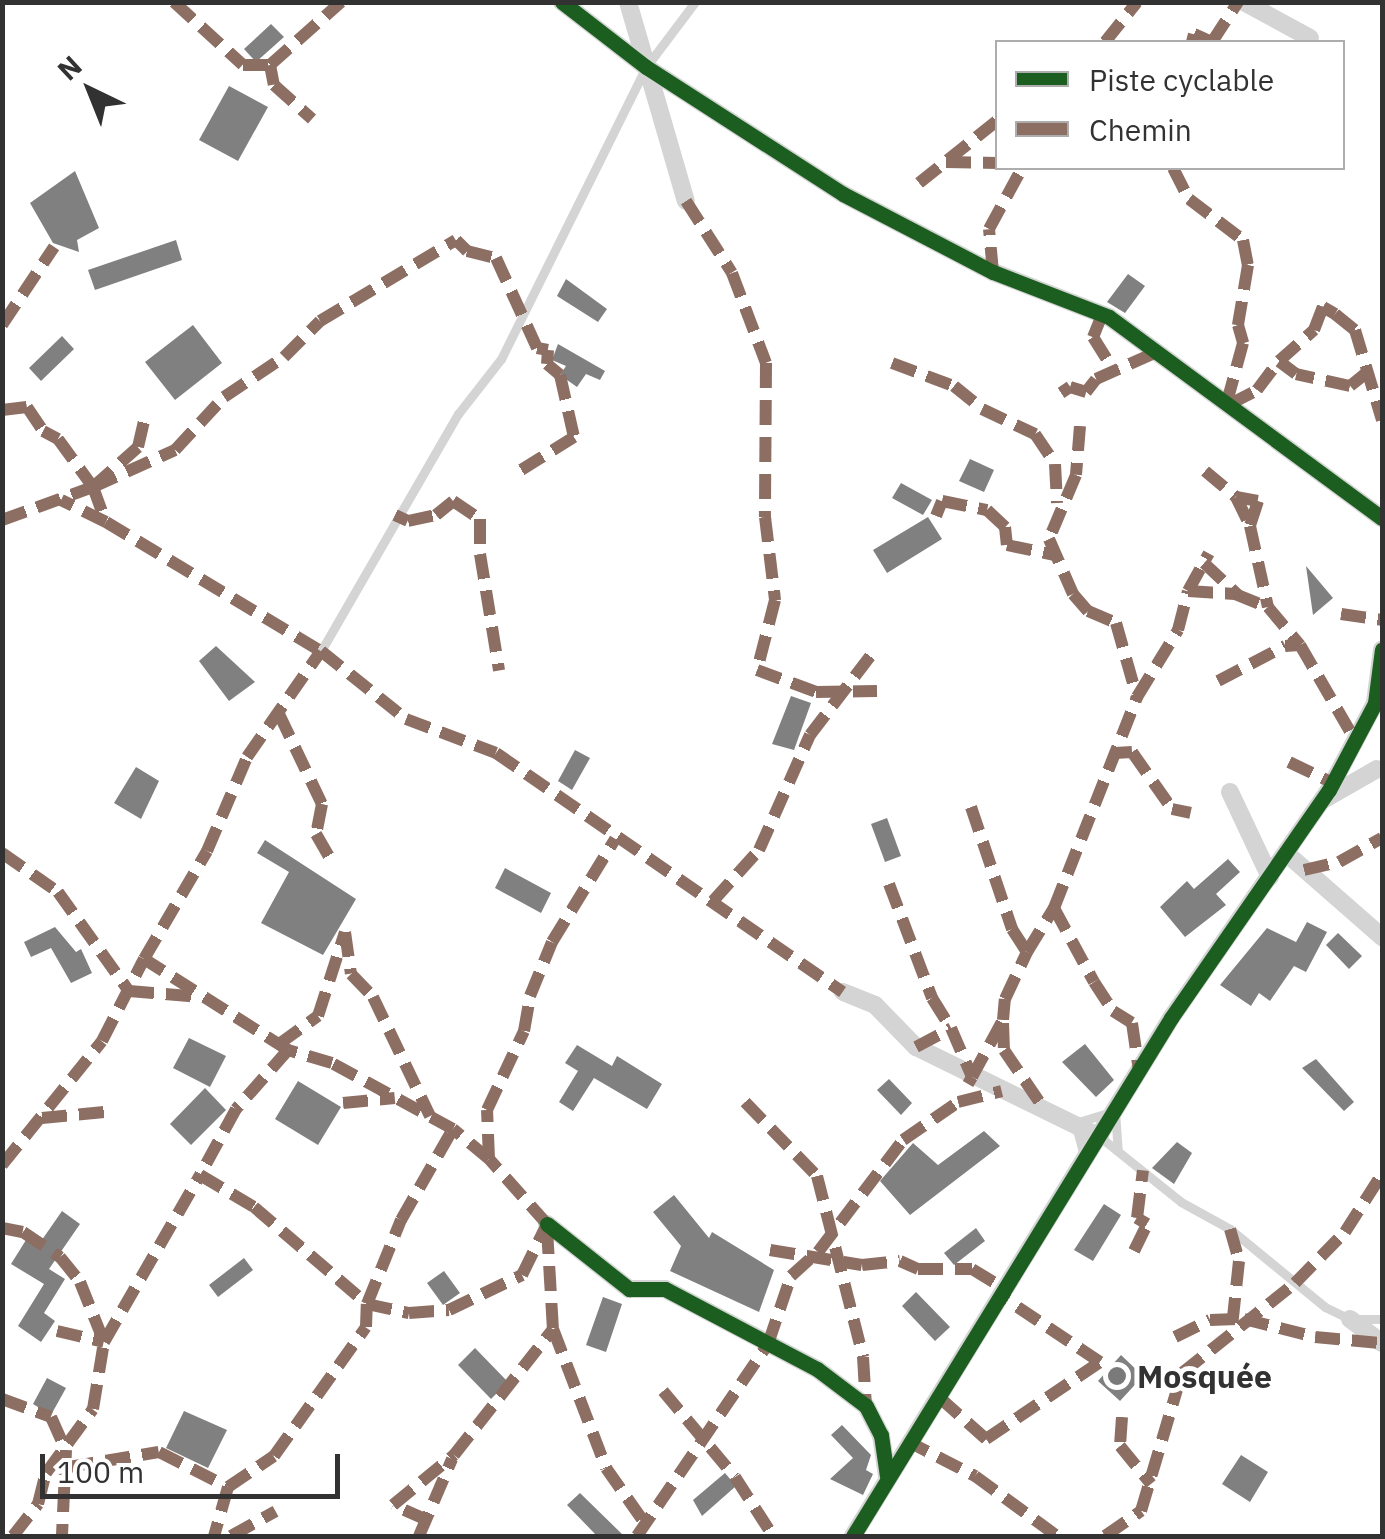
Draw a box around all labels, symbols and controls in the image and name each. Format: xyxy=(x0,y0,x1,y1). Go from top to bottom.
north arrow xyxy=(40,40,140,140)
legend xyxy=(995,40,1345,170)
text: N xyxy=(49,47,89,88)
text: Piste cyclable xyxy=(1089,60,1274,99)
text: Chemin xyxy=(1089,110,1192,149)
place label: Mosquée xyxy=(1137,1357,1272,1395)
marker: Mosquée xyxy=(1106,1365,1128,1387)
scale bar xyxy=(45,1434,345,1496)
text: 100 m xyxy=(57,1452,144,1491)

